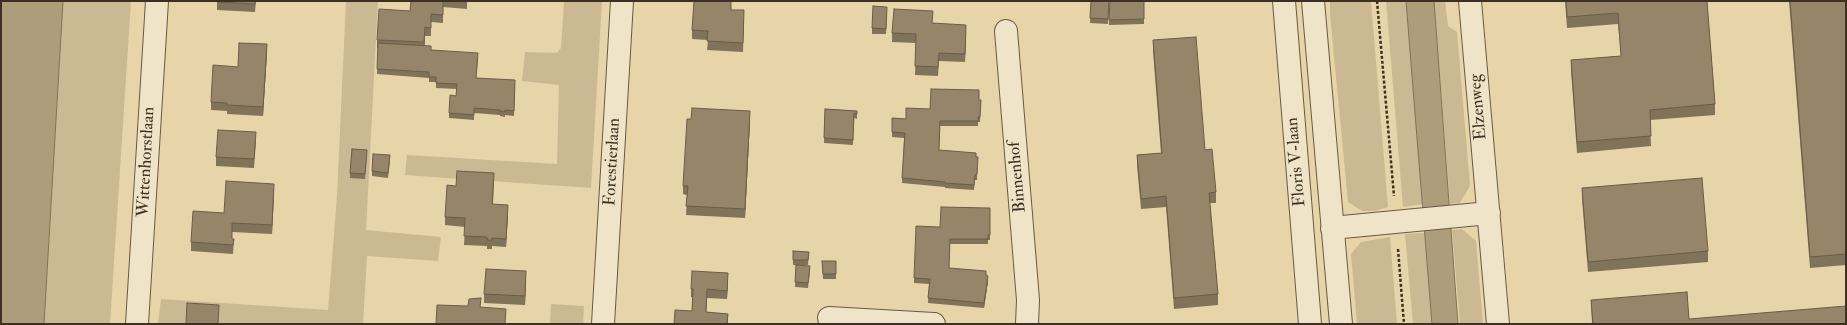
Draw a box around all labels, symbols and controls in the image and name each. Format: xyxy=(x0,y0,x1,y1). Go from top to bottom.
street label: Elzenweg xyxy=(1466,73,1492,141)
street label: Wittenhorstlaan xyxy=(134,106,160,218)
street label: Floris V-laan xyxy=(1283,116,1311,208)
street label: Forestierlaan xyxy=(601,117,625,207)
street label: Binnenhof xyxy=(1005,140,1031,214)

